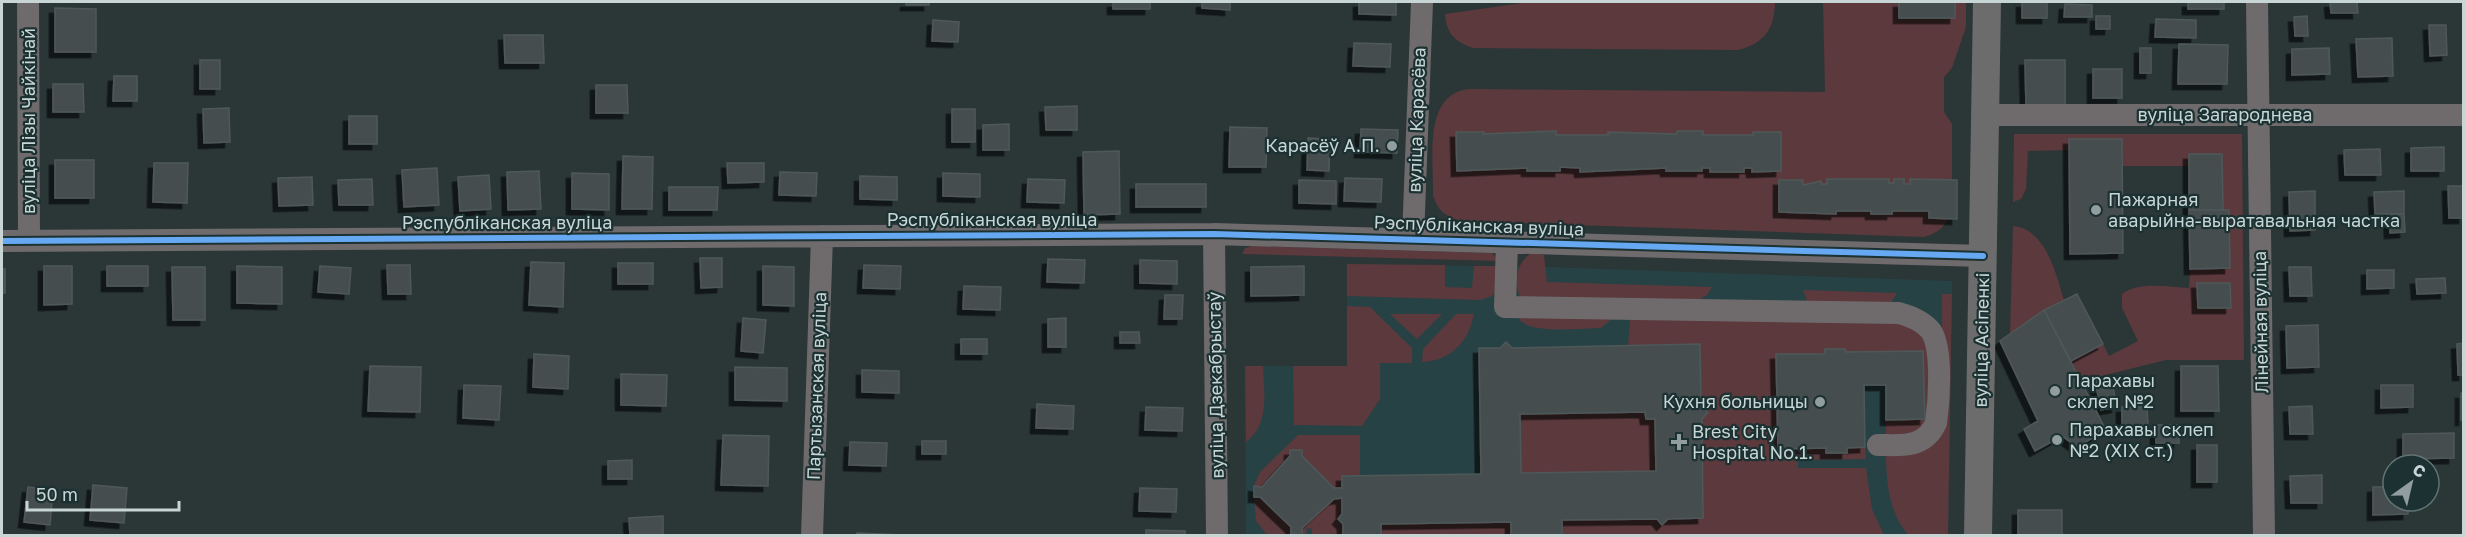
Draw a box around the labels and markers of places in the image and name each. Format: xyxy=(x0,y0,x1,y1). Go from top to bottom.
place label: Карасёў А.П. xyxy=(1265,134,1380,156)
marker: Карасёў А.П. xyxy=(1385,139,1399,153)
place label: Пажарная аварыйна-выратавальная частка xyxy=(2108,188,2400,231)
marker: Пажарная аварыйна-выратавальная частка xyxy=(2089,203,2103,217)
place label: Парахавы склеп №2 xyxy=(2067,369,2155,412)
marker: Парахавы склеп №2 xyxy=(2048,384,2062,398)
place label: Кухня больницы xyxy=(1663,390,1808,412)
marker: Кухня больницы xyxy=(1813,395,1827,409)
place label: Парахавы склеп №2 (XIX ст.) xyxy=(2069,418,2214,461)
place label: Brest City Hospital No.1. xyxy=(1692,420,1813,463)
marker: Brest City Hospital No.1. xyxy=(1670,433,1688,451)
marker: Парахавы склеп №2 (XIX ст.) xyxy=(2050,433,2064,447)

